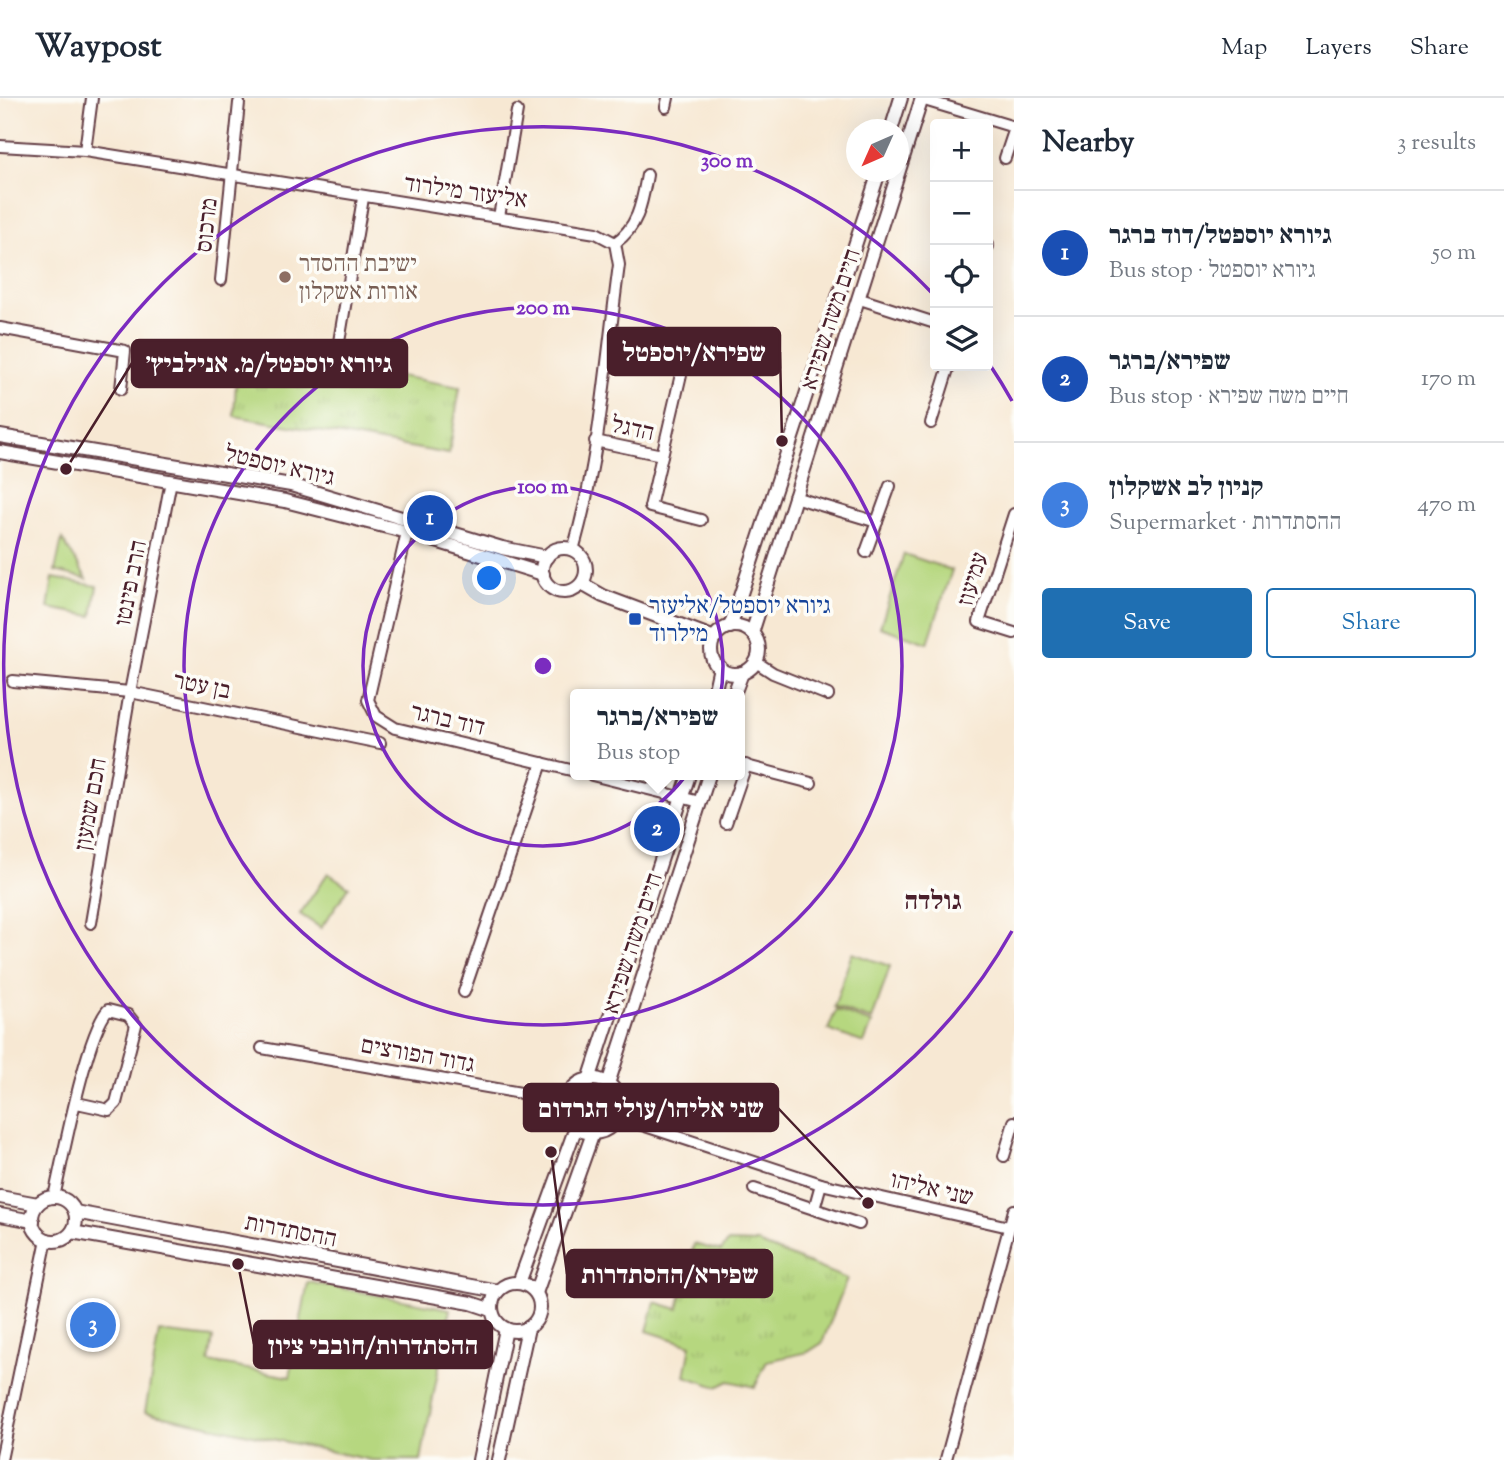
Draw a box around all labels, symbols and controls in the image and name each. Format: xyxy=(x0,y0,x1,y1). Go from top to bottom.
text: Waypost xyxy=(35,24,162,72)
text: Map xyxy=(1221,31,1267,65)
text: Layers xyxy=(1305,31,1372,65)
text: Share xyxy=(1410,31,1469,65)
north arrow xyxy=(846,119,909,182)
map controls xyxy=(930,119,993,371)
button: + xyxy=(930,119,993,182)
text: Nearby xyxy=(1042,122,1134,165)
text: 3 results xyxy=(1397,127,1476,160)
text: 300 m xyxy=(701,147,754,177)
street label: אליעזר מילרוד xyxy=(402,167,530,218)
button: − xyxy=(930,182,993,245)
street label: מרכוס xyxy=(188,196,228,254)
text: גיורא יוספטל/דוד ברגר xyxy=(1109,218,1332,255)
text: 1 xyxy=(1061,237,1069,270)
text: 50 m xyxy=(1432,237,1476,270)
street label: חיים משה שפירא xyxy=(793,245,871,395)
button: locate xyxy=(930,245,993,308)
place label: ישיבת ההסדר אורות אשקלון xyxy=(299,248,418,310)
text: Bus stop · גיורא יוספטל xyxy=(1109,255,1316,288)
marker: ישיבת ההסדר אורות אשקלון xyxy=(277,269,293,285)
text: 200 m xyxy=(516,294,571,324)
button: layers xyxy=(930,308,993,371)
callout: שפירא/יוספטל xyxy=(608,328,780,375)
text: שפירא/יוספטל xyxy=(622,336,766,373)
callout: גיורא יוספטל/מ. אנילביץ׳ xyxy=(132,340,407,387)
text: שפירא/ברגר xyxy=(1109,344,1231,381)
text: גיורא יוספטל/מ. אנילביץ׳ xyxy=(146,347,393,384)
text: 2 xyxy=(1060,363,1070,396)
text: 170 m xyxy=(1421,363,1476,396)
text: Bus stop · חיים משה שפירא xyxy=(1109,381,1349,414)
street label: הדגל xyxy=(608,409,657,451)
street label: גיורא יוספטל xyxy=(221,438,338,496)
text: קניון לב אשקלון xyxy=(1109,470,1263,507)
text: 100 m xyxy=(518,473,569,503)
text: 3 xyxy=(1060,489,1070,522)
text: 470 m xyxy=(1417,489,1476,522)
pin: 1 xyxy=(407,492,453,544)
text: Supermarket · ההסתדרות xyxy=(1109,507,1341,540)
street label: הרב פינטו xyxy=(107,537,157,629)
street label: עמיעוז xyxy=(950,548,998,611)
your location xyxy=(472,561,506,595)
button: Save xyxy=(1042,588,1252,658)
button: Share xyxy=(1266,588,1476,658)
place label: גיורא יוספטל/אליעזר מילרוד xyxy=(649,590,831,652)
marker: גיורא יוספטל/אליעזר מילרוד xyxy=(627,611,643,627)
centre of rings xyxy=(531,654,555,678)
street label: בן עטר xyxy=(170,665,233,709)
popup xyxy=(570,689,745,780)
street label: דוד ברגר xyxy=(407,696,488,746)
text: שפירא/ברגר xyxy=(597,700,718,737)
text: Bus stop xyxy=(597,737,680,770)
street label: חכם שמעון xyxy=(67,755,117,853)
pin: 2 xyxy=(634,803,680,855)
street label: חיים משה שפירא xyxy=(595,869,673,1019)
district label: גולדה xyxy=(904,884,962,921)
street label: גדוד הפורצים xyxy=(358,1029,477,1083)
callout: שני אליהו/עולי הגרדום xyxy=(524,1084,778,1131)
text: שני אליהו/עולי הגרדום xyxy=(538,1092,764,1129)
street label: שני אליהו xyxy=(886,1164,977,1216)
street label: ההסתדרות xyxy=(242,1206,340,1258)
callout: שפירא/ההסתדרות xyxy=(567,1250,772,1297)
text: שפירא/ההסתדרות xyxy=(581,1258,759,1295)
pin: 3 xyxy=(70,1299,116,1351)
callout: ההסתדרות/חובבי ציון xyxy=(254,1321,492,1368)
text: ההסתדרות/חובבי ציון xyxy=(268,1329,478,1366)

